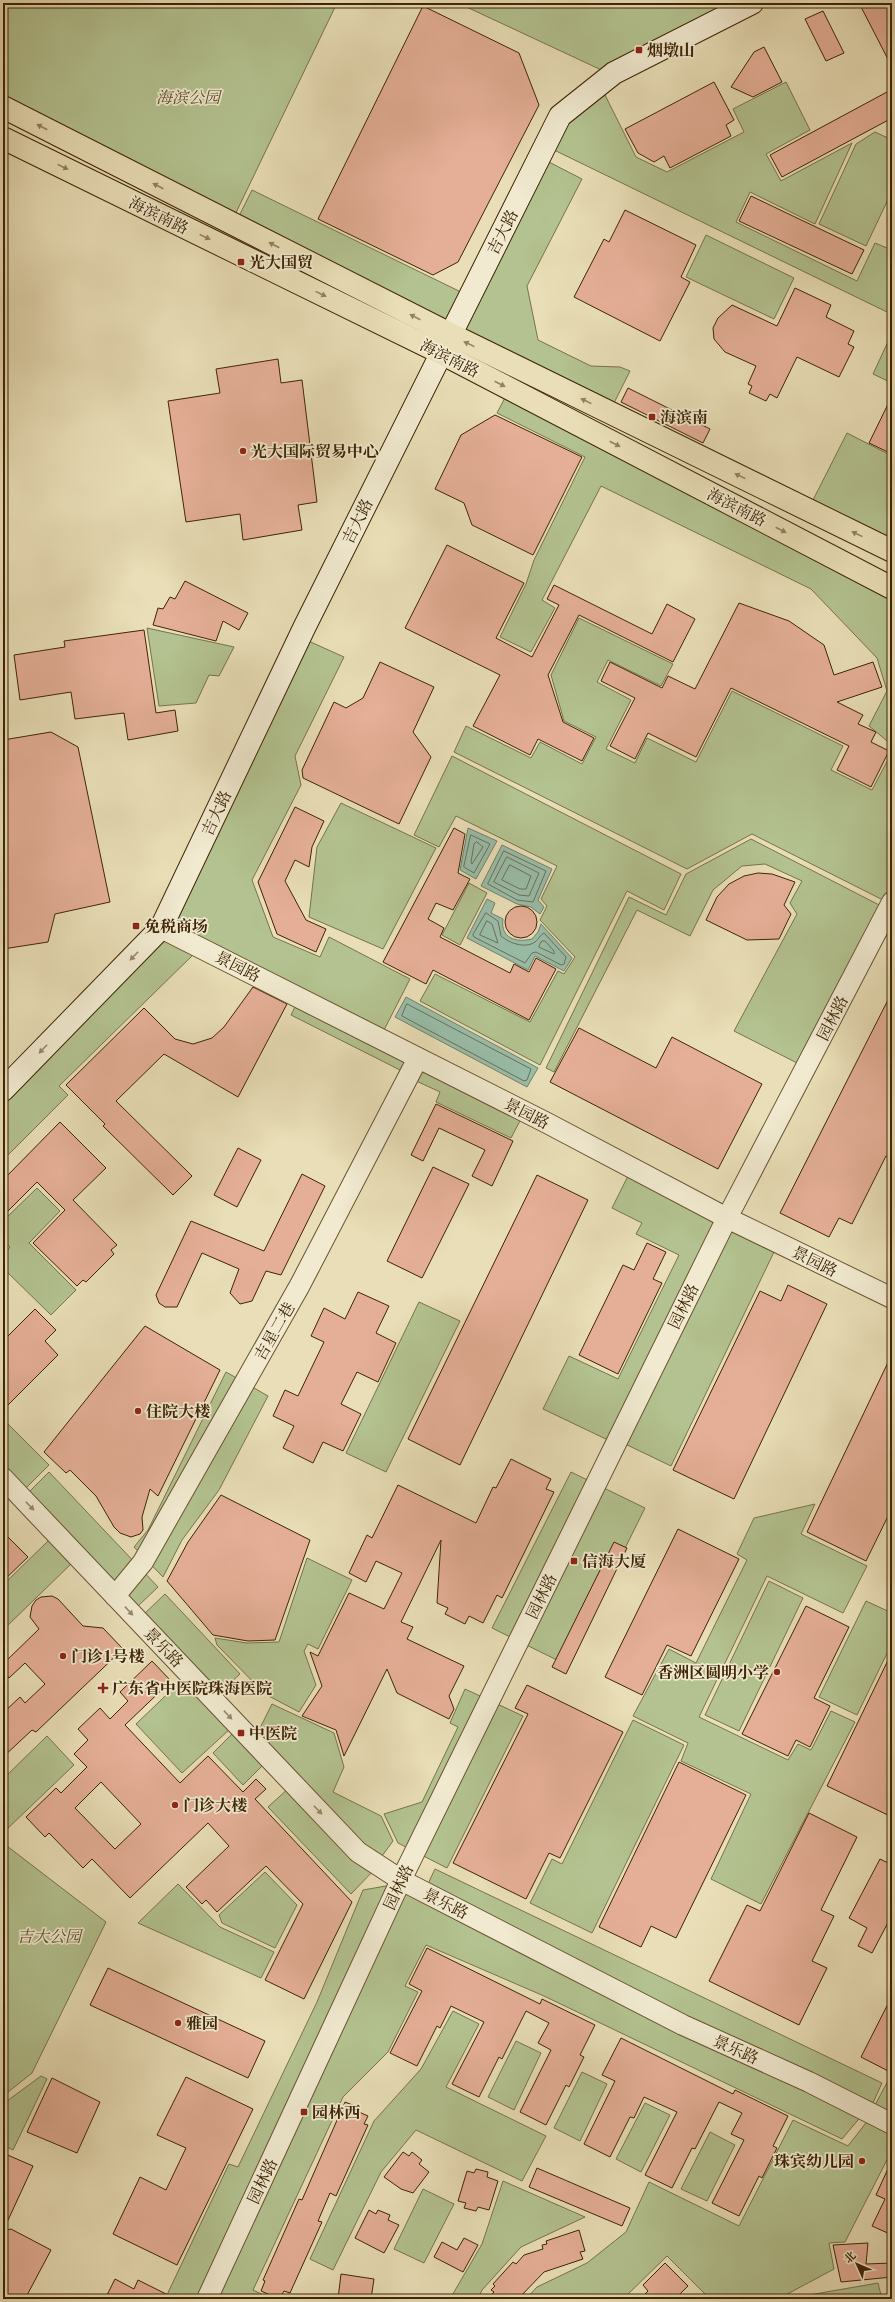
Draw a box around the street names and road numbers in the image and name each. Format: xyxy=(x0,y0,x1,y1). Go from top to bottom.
street label: 海滨南路 xyxy=(126,194,191,238)
street label: 吉大路 xyxy=(484,207,522,258)
street label: 海滨南路 xyxy=(417,336,482,381)
street label: 海滨南路 xyxy=(704,485,769,530)
street label: 吉大路 xyxy=(339,496,377,547)
street label: 吉大路 xyxy=(199,788,235,839)
street label: 景园路 xyxy=(212,948,263,986)
street label: 园林路 xyxy=(814,993,852,1044)
street label: 景园路 xyxy=(501,1095,552,1133)
street label: 景园路 xyxy=(789,1243,840,1281)
street label: 园林路 xyxy=(665,1281,703,1332)
street label: 吉星二巷 xyxy=(251,1299,299,1364)
street label: 园林路 xyxy=(523,1571,561,1622)
street label: 景乐路 xyxy=(140,1624,186,1671)
street label: 园林路 xyxy=(381,1862,417,1913)
street label: 景乐路 xyxy=(420,1885,471,1923)
street label: 景乐路 xyxy=(710,2032,761,2068)
street label: 园林路 xyxy=(245,2156,281,2207)

